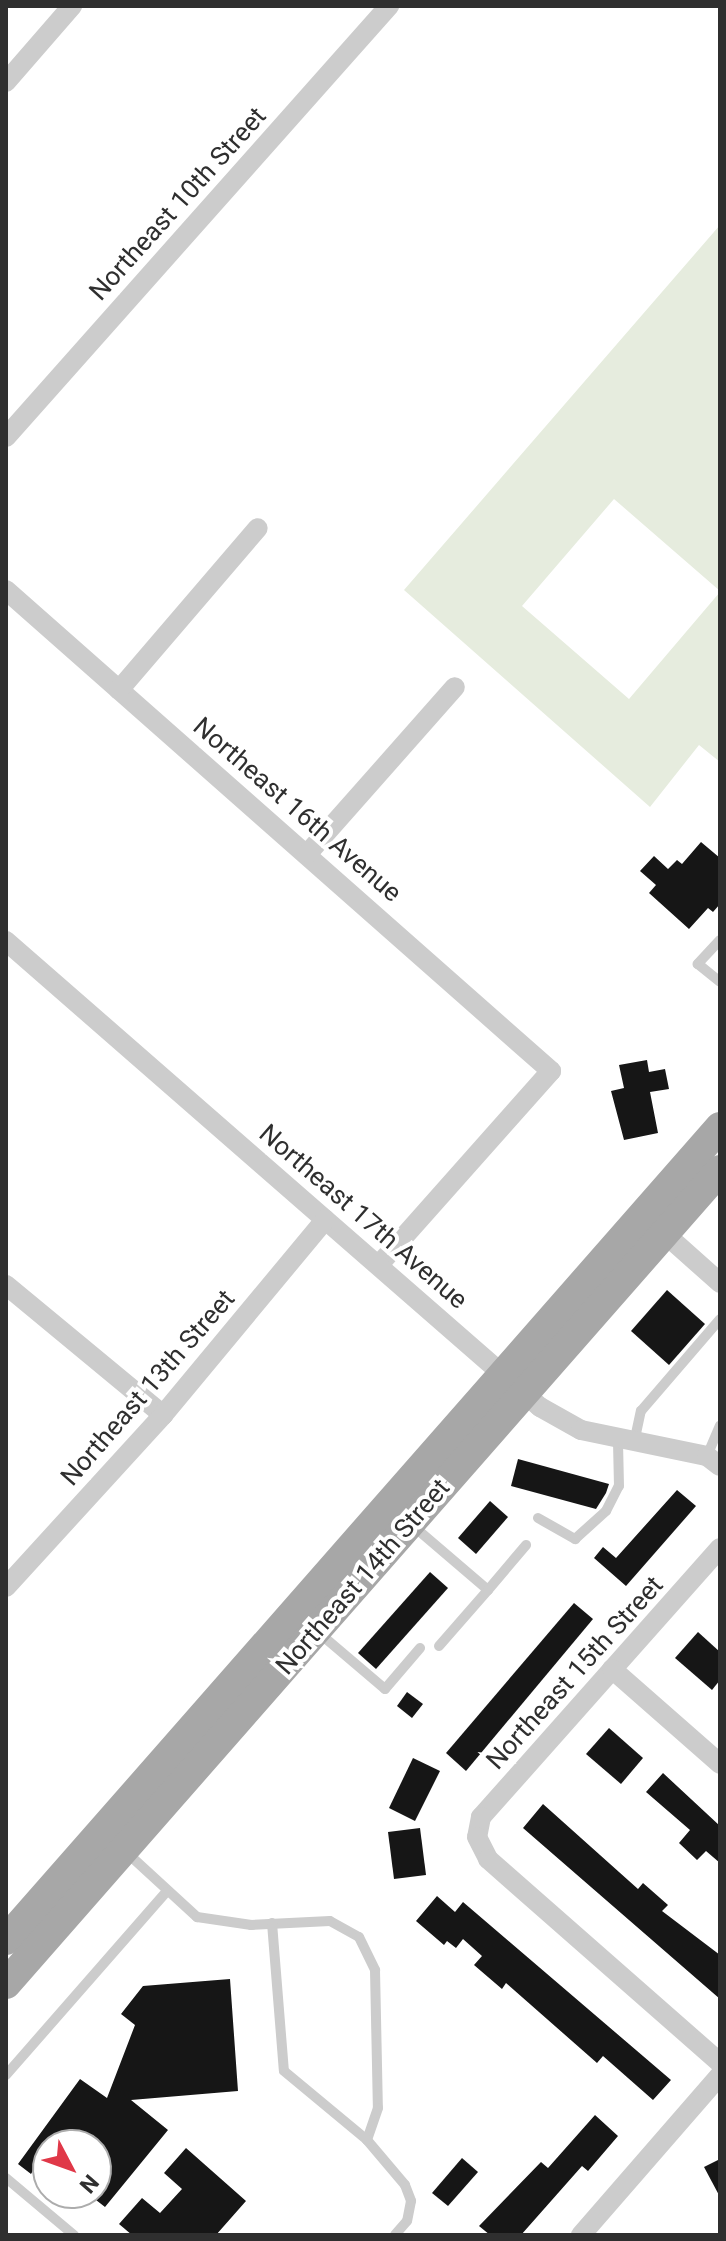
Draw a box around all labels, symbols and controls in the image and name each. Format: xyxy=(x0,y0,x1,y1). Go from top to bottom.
street label: Northeast 10th Street xyxy=(83,101,273,307)
street label: Northeast 16th Avenue xyxy=(187,711,407,909)
street label: Northeast 17th Avenue xyxy=(253,1118,473,1316)
street label: Northeast 13th Street xyxy=(55,1284,241,1492)
street label: Northeast 14th Street xyxy=(270,1473,456,1681)
street label: Northeast 15th Street xyxy=(480,1570,670,1776)
north arrow xyxy=(32,2129,112,2209)
text: N xyxy=(74,2170,104,2198)

